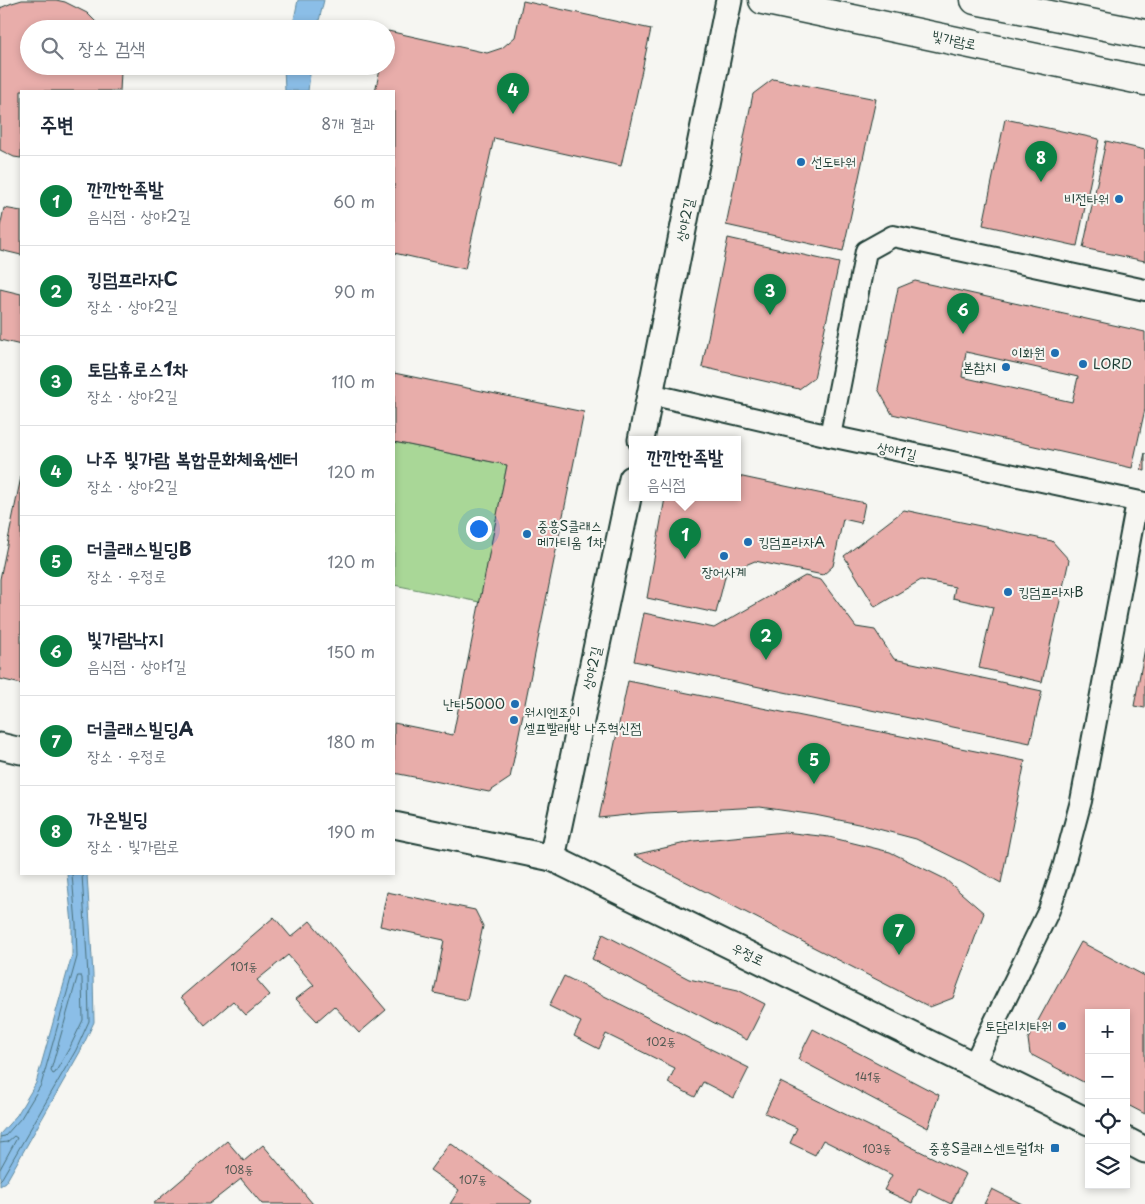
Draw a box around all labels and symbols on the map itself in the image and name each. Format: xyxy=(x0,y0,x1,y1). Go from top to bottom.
street label: 빛가람로 xyxy=(930,25,978,54)
pin: 4 xyxy=(497,73,529,114)
pin: 8 xyxy=(1025,141,1057,182)
place label: 선도타워 xyxy=(811,151,856,172)
marker: 선도타워 xyxy=(795,156,807,168)
place label: 비전타워 xyxy=(1064,188,1109,209)
marker: 비전타워 xyxy=(1113,193,1125,205)
street label: 상야2길 xyxy=(670,196,699,243)
pin: 3 xyxy=(754,274,786,315)
pin: 6 xyxy=(947,293,979,334)
place label: 이화원 xyxy=(1011,342,1045,363)
marker: 이화원 xyxy=(1049,347,1061,359)
place label: LORD xyxy=(1093,353,1132,374)
place label: 본참치 xyxy=(962,356,996,377)
marker: LORD xyxy=(1077,358,1089,370)
marker: 본참치 xyxy=(1000,361,1012,373)
street label: 상야1길 xyxy=(875,436,920,465)
place label: 중흥S클래스 메가티움 1차 xyxy=(537,515,604,552)
your location xyxy=(466,516,492,542)
pin: 1 xyxy=(669,518,701,559)
marker: 중흥S클래스 메가티움 1차 xyxy=(521,528,533,540)
place label: 킹덤프라자A xyxy=(758,531,825,552)
marker: 킹덤프라자A xyxy=(742,536,754,548)
marker: 장어사계 xyxy=(718,550,730,562)
place label: 장어사계 xyxy=(701,561,747,582)
place label: 킹덤프라자B xyxy=(1018,581,1084,602)
marker: 킹덤프라자B xyxy=(1002,586,1014,598)
pin: 2 xyxy=(750,619,782,660)
street label: 상야2길 xyxy=(577,644,606,691)
place label: 난타5000 xyxy=(443,693,505,714)
marker: 난타5000 xyxy=(509,698,521,710)
place label: 워시엔조이 셀프빨래방 나주혁신점 xyxy=(524,701,641,738)
marker: 워시엔조이 셀프빨래방 나주혁신점 xyxy=(508,714,520,726)
pin: 5 xyxy=(798,743,830,784)
pin: 7 xyxy=(883,914,915,955)
street label: 우정로 xyxy=(728,937,768,970)
house number: 101동 xyxy=(231,958,258,975)
place label: 토담리치타워 xyxy=(984,1015,1052,1036)
marker: 토담리치타워 xyxy=(1056,1020,1068,1032)
house number: 102동 xyxy=(646,1033,676,1050)
house number: 141동 xyxy=(855,1068,881,1085)
place label: 중흥S클래스센트럴1차 xyxy=(929,1137,1045,1158)
house number: 103동 xyxy=(863,1140,892,1157)
marker: 중흥S클래스센트럴1차 xyxy=(1049,1142,1061,1154)
house number: 108동 xyxy=(225,1161,253,1178)
house number: 107동 xyxy=(459,1171,487,1188)

